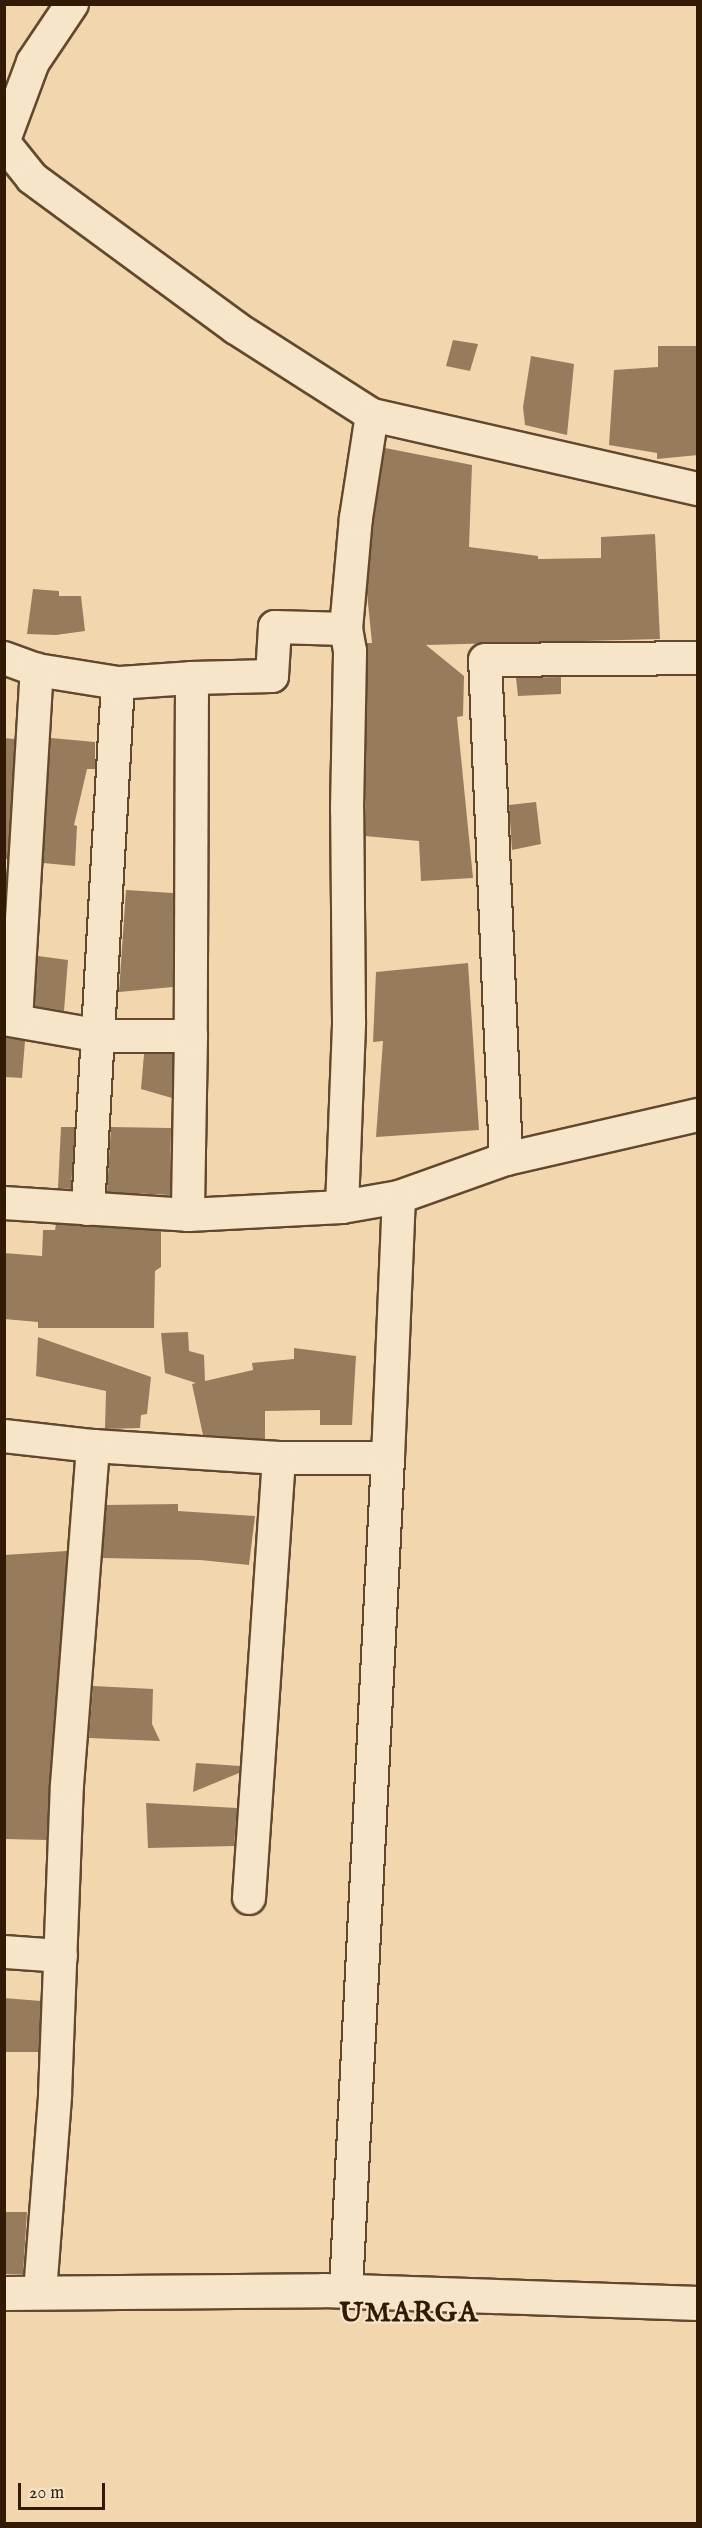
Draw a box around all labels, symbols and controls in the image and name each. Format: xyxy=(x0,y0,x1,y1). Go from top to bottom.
district label: UMARGA xyxy=(339,2297,479,2331)
scale bar xyxy=(21,2471,108,2509)
text: 20 m xyxy=(29,2482,64,2505)

